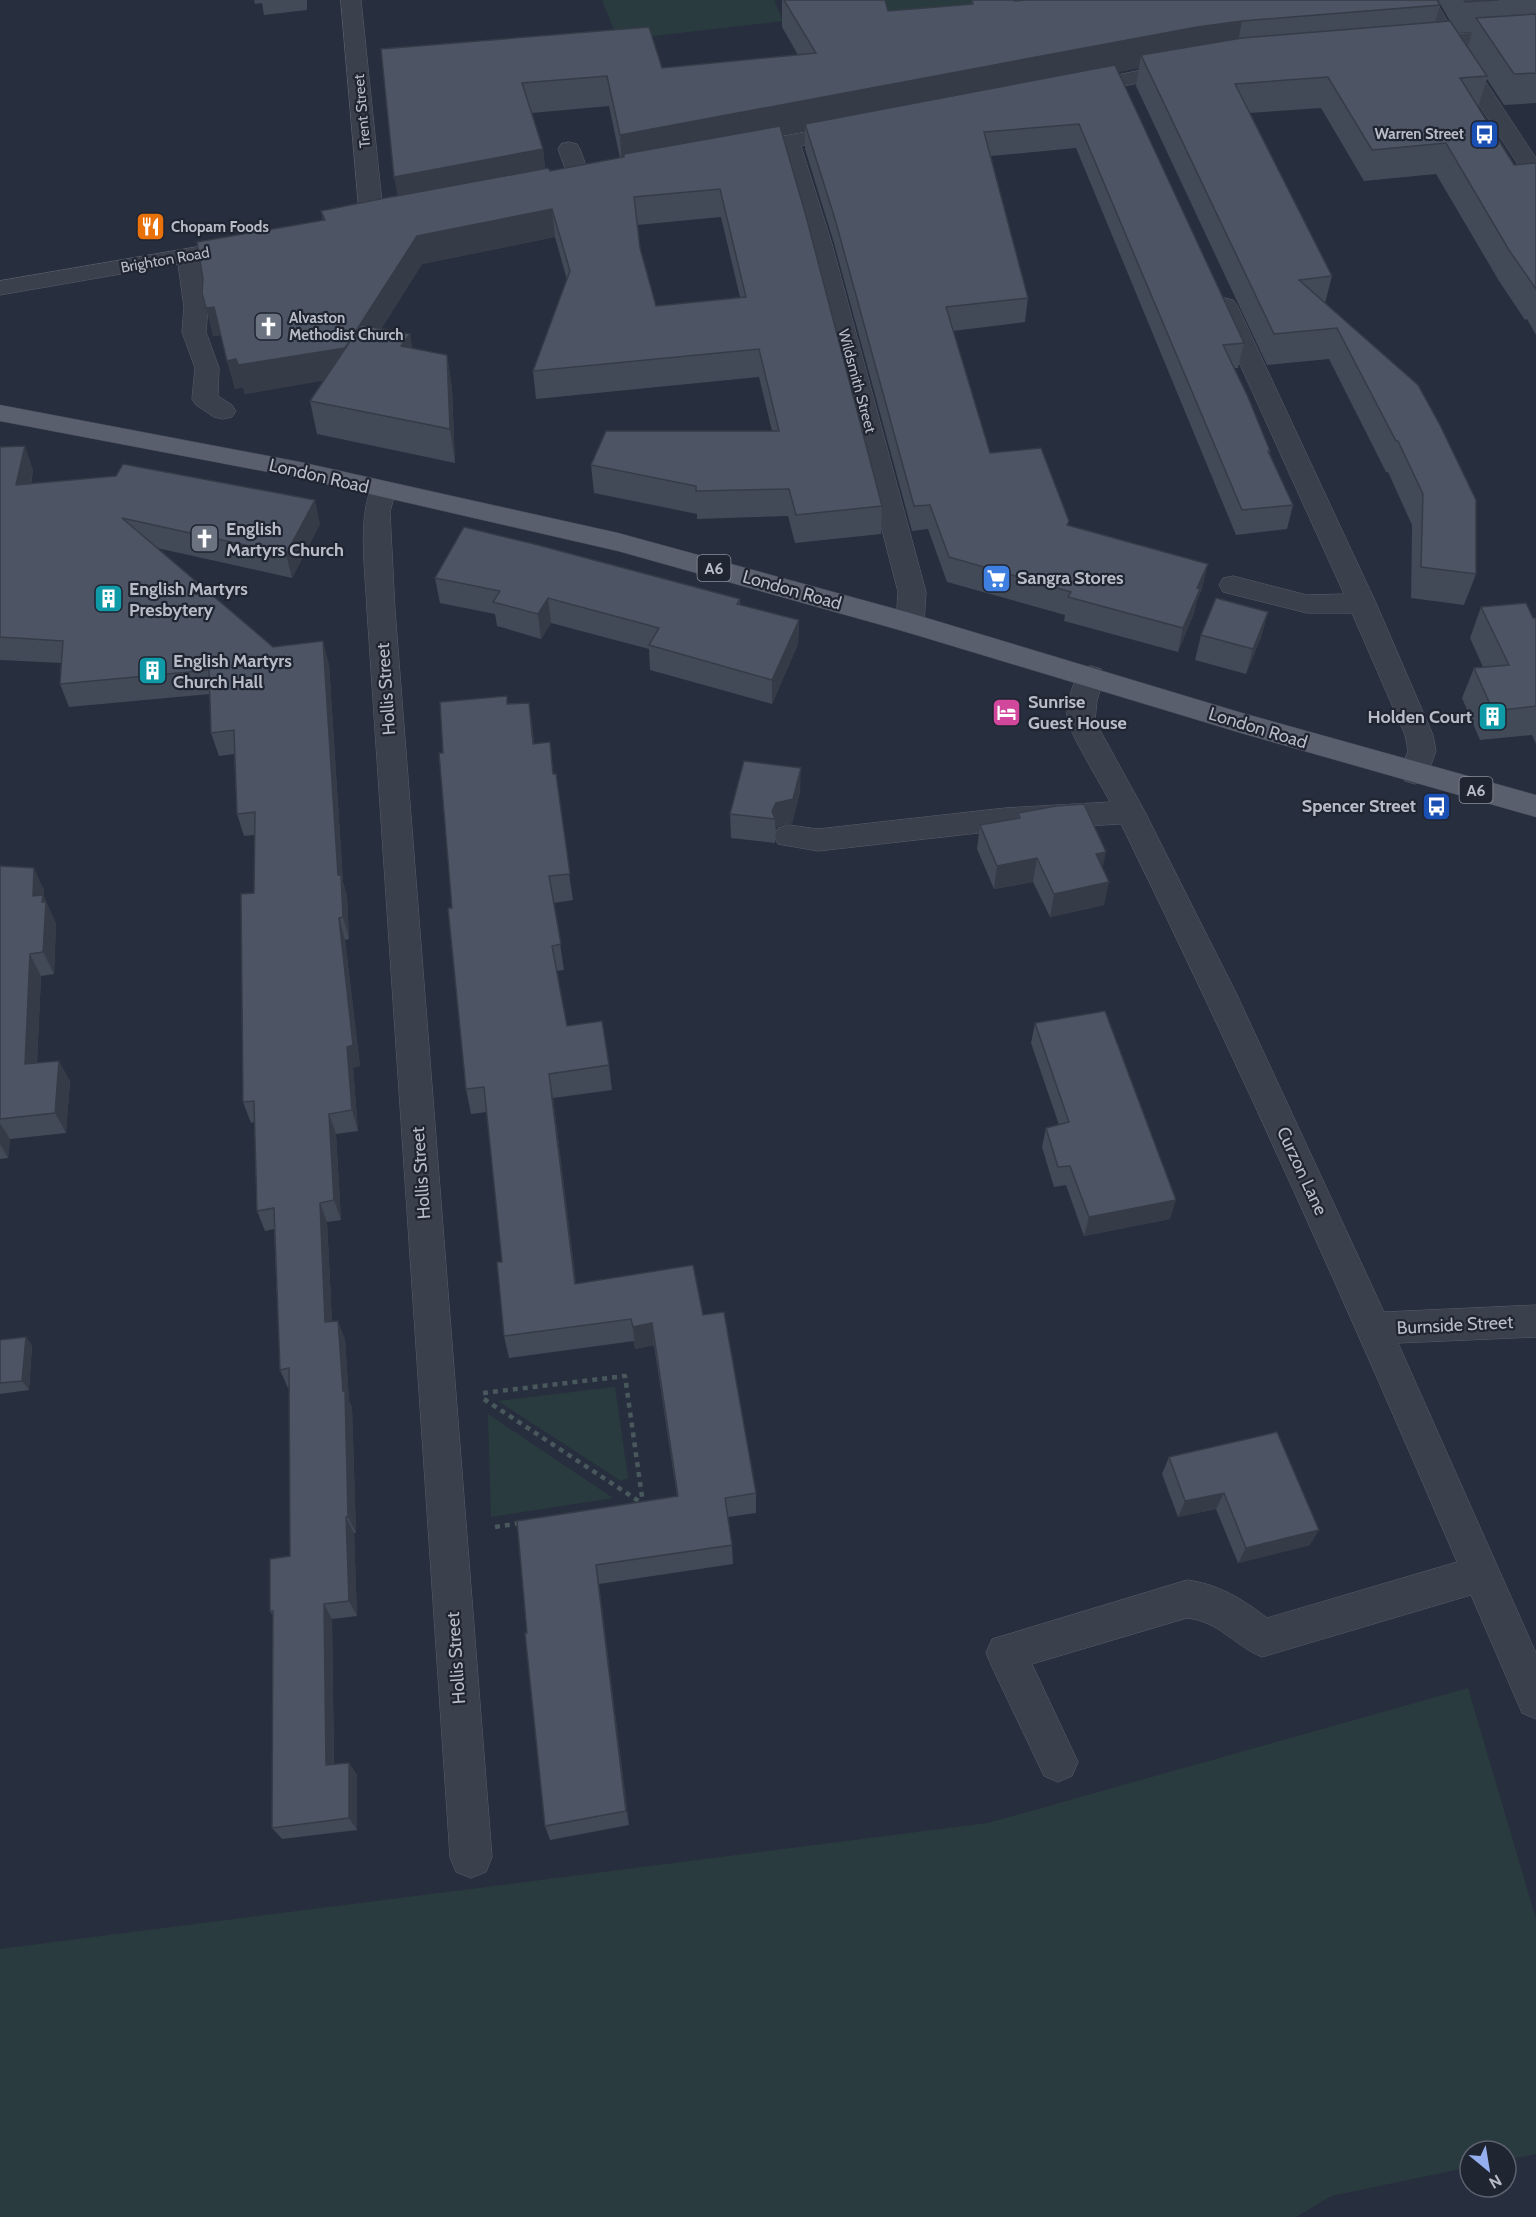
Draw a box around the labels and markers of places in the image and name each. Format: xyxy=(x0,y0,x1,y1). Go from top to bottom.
bus stop icon: Warren Street xyxy=(1469,118,1501,150)
place label: Warren Street xyxy=(1374,125,1464,143)
restaurant icon: Chopam Foods xyxy=(134,211,166,243)
place label: Chopam Foods xyxy=(171,218,269,236)
place label: Alvaston Methodist Church xyxy=(289,309,404,344)
church icon: Alvaston Methodist Church xyxy=(252,311,284,343)
place label: English Martyrs Church xyxy=(226,518,344,561)
church icon: English Martyrs Church xyxy=(189,523,221,555)
supermarket icon: Sangra Stores xyxy=(980,562,1012,594)
place label: Sangra Stores xyxy=(1017,567,1124,589)
place label: English Martyrs Presbytery xyxy=(129,578,248,621)
building icon: English Martyrs Presbytery xyxy=(92,583,124,615)
place label: English Martyrs Church Hall xyxy=(173,650,292,693)
building icon: English Martyrs Church Hall xyxy=(136,655,168,687)
place label: Sunrise Guest House xyxy=(1028,691,1127,734)
hotel icon: Sunrise Guest House xyxy=(991,696,1023,728)
building icon: Holden Court xyxy=(1477,701,1509,733)
place label: Holden Court xyxy=(1368,706,1472,728)
bus stop icon: Spencer Street xyxy=(1421,790,1453,822)
place label: Spencer Street xyxy=(1302,795,1416,817)

